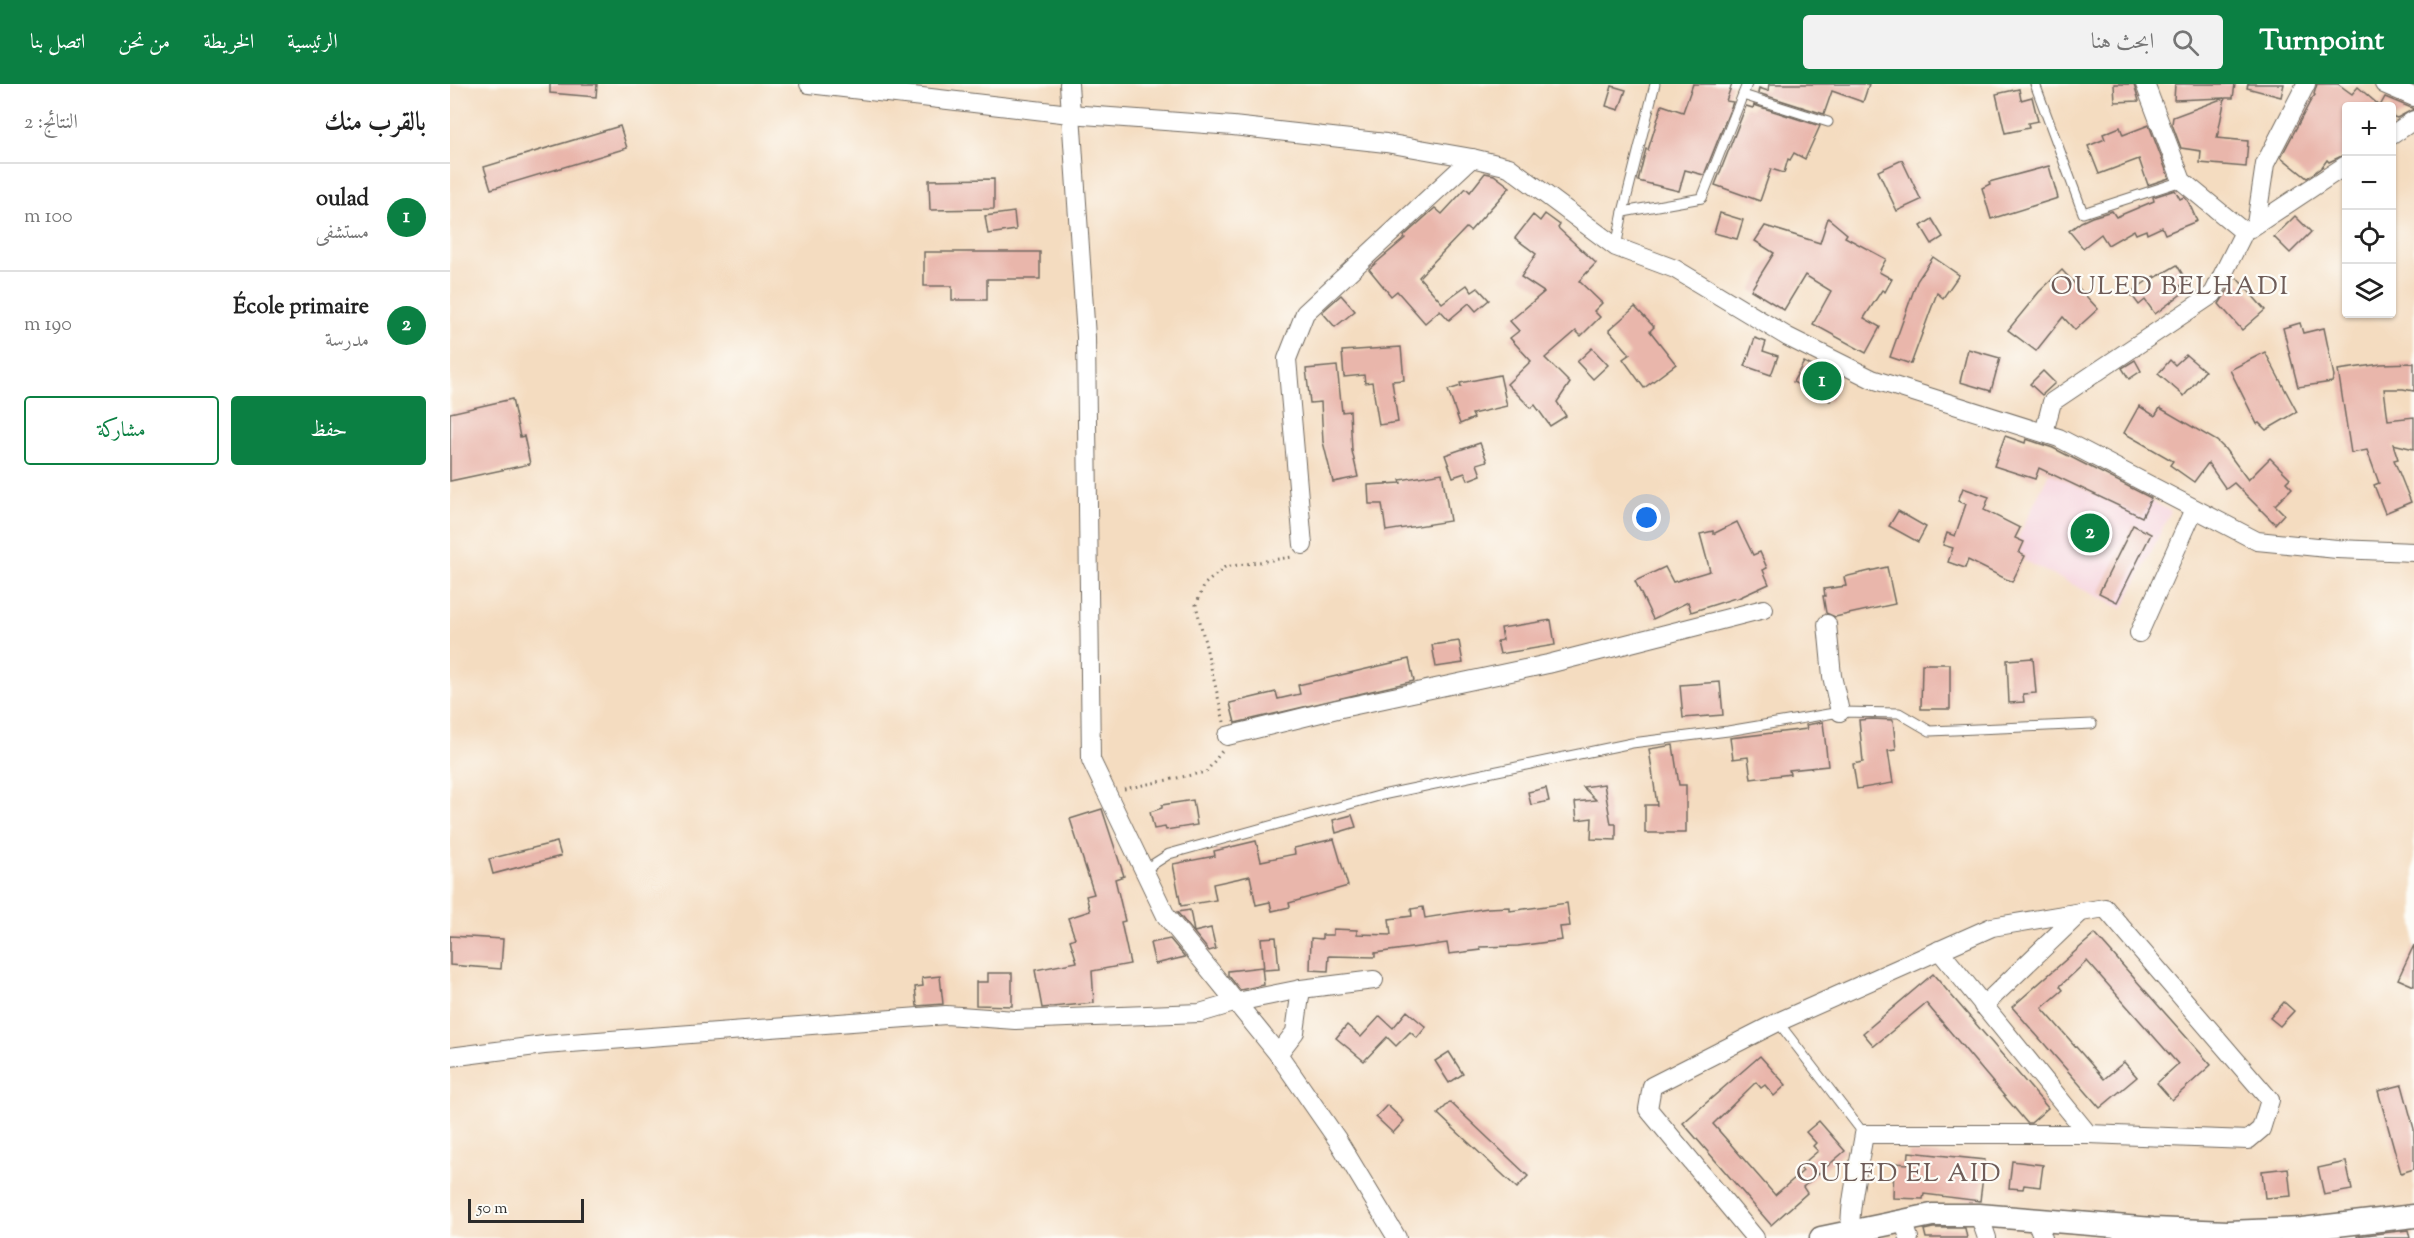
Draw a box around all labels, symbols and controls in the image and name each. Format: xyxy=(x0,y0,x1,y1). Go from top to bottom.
search box xyxy=(1803,15,2223,69)
text: Turnpoint xyxy=(2259,22,2384,62)
icon: search xyxy=(2169,26,2202,59)
text: ابحث هنا xyxy=(2091,27,2154,59)
text: اتصل بنا xyxy=(30,28,85,58)
text: من نحن xyxy=(118,28,170,58)
text: الخريطة xyxy=(203,28,254,58)
text: الرئيسية xyxy=(287,28,338,58)
map controls xyxy=(2342,102,2396,318)
button: + xyxy=(2342,102,2396,156)
text: بالقرب منك xyxy=(324,105,426,142)
text: النتائج: 2 xyxy=(24,109,78,138)
button: − xyxy=(2342,156,2396,210)
text: oulad xyxy=(316,184,369,216)
text: 100 m xyxy=(24,203,73,232)
text: 1 xyxy=(403,203,410,232)
button: locate xyxy=(2342,210,2396,264)
text: مستشفى xyxy=(316,219,369,248)
button: layers xyxy=(2342,264,2396,318)
district label: OULED BELHADI xyxy=(2051,269,2289,306)
text: École primaire xyxy=(233,292,369,324)
text: 190 m xyxy=(24,311,72,340)
text: 2 xyxy=(402,311,411,340)
text: مدرسة xyxy=(325,327,369,356)
pin: 1 xyxy=(1802,358,1842,404)
button: مشاركة xyxy=(24,396,219,465)
button: حفظ xyxy=(231,396,426,465)
your location xyxy=(1632,503,1661,532)
pin: 2 xyxy=(2070,510,2110,556)
district label: OULED EL AID xyxy=(1796,1156,2002,1193)
scale bar xyxy=(468,1196,584,1224)
text: 50 m xyxy=(477,1198,508,1221)

